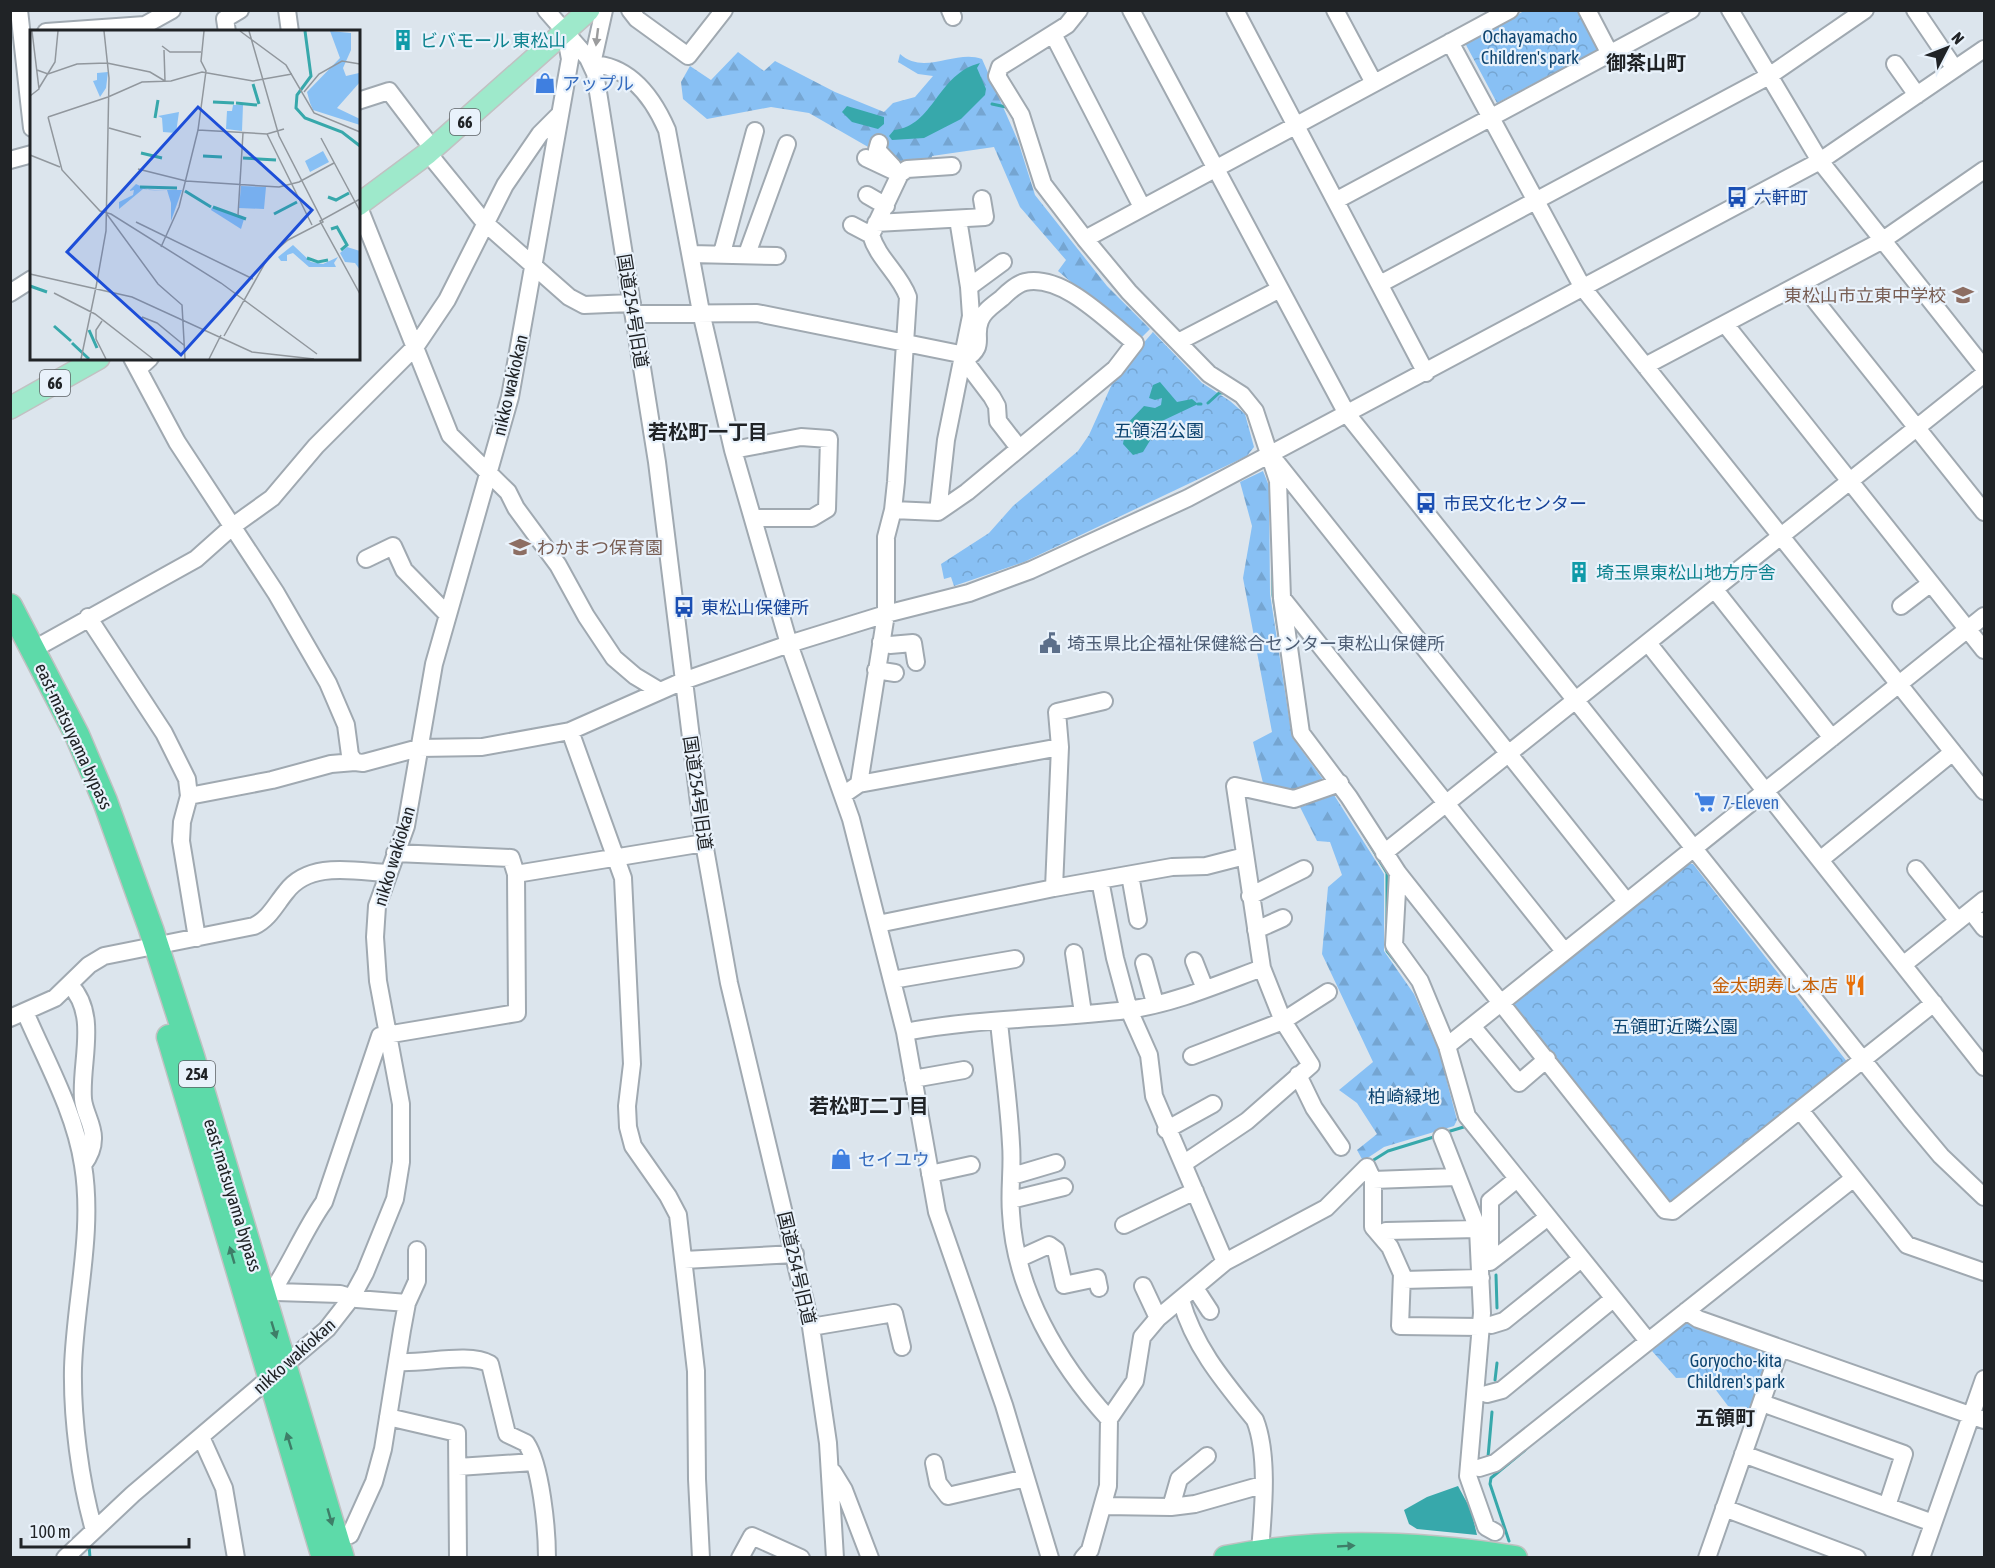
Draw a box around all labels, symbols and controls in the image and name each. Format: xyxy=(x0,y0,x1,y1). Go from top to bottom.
north arrow xyxy=(1917,18,1977,78)
park label: Ochayamacho Children's park xyxy=(1481,26,1579,68)
building icon: ビバモール 東松山 xyxy=(391,28,415,52)
one-way arrow xyxy=(593,28,602,47)
text: N xyxy=(1948,28,1968,47)
inset map xyxy=(30,30,360,360)
place label: ビバモール 東松山 xyxy=(420,30,566,51)
district label: 御茶山町 xyxy=(1606,51,1686,74)
shop icon: アップル xyxy=(533,71,557,95)
place label: アップル xyxy=(562,73,634,94)
road number: 66 xyxy=(450,109,480,135)
bus stop icon: 六軒町 xyxy=(1725,185,1749,209)
place label: 六軒町 xyxy=(1754,187,1808,208)
street label: 国道254号旧道 xyxy=(614,252,652,370)
school or university icon: 東松山市立東中学校 xyxy=(1951,283,1975,307)
place label: 東松山市立東中学校 xyxy=(1784,285,1946,306)
street label: nikko wakiokan xyxy=(488,332,532,438)
road number: 66 xyxy=(40,370,70,396)
district label: 若松町一丁目 xyxy=(648,420,768,443)
park label: 五領沼公園 xyxy=(1114,420,1204,441)
bus stop icon: 市民文化センター xyxy=(1414,491,1438,515)
place label: 市民文化センター xyxy=(1443,493,1587,514)
school or university icon: わかまつ保育園 xyxy=(508,535,532,559)
place label: わかまつ保育園 xyxy=(537,537,663,558)
building icon: 埼玉県東松山地方庁舎 xyxy=(1567,560,1591,584)
place label: 埼玉県東松山地方庁舎 xyxy=(1596,562,1776,583)
bus stop icon: 東松山保健所 xyxy=(672,595,696,619)
place label: 東松山保健所 xyxy=(701,597,809,618)
public building icon: 埼玉県比企福祉保健総合センター東松山保健所 xyxy=(1038,631,1062,655)
place label: 埼玉県比企福祉保健総合センター東松山保健所 xyxy=(1067,633,1445,654)
street label: east-matsuyama bypass xyxy=(31,660,117,812)
street label: 国道254号旧道 xyxy=(680,734,716,852)
supermarket icon: 7-Eleven xyxy=(1693,790,1717,814)
place label: 7-Eleven xyxy=(1722,792,1779,813)
street label: nikko wakiokan xyxy=(369,804,419,908)
restaurant icon: 金太朗寿し本店 xyxy=(1843,973,1867,997)
place label: 金太朗寿し本店 xyxy=(1712,975,1838,996)
park label: 五領町近隣公園 xyxy=(1612,1016,1738,1037)
road number: 254 xyxy=(179,1061,215,1087)
park label: 柏崎緑地 xyxy=(1368,1086,1440,1107)
district label: 若松町二丁目 xyxy=(809,1094,929,1117)
street label: east-matsuyama bypass xyxy=(200,1116,266,1274)
shop icon: セイユウ xyxy=(829,1147,853,1171)
place label: セイユウ xyxy=(858,1149,930,1170)
street label: 国道254号旧道 xyxy=(774,1209,820,1327)
one-way arrow xyxy=(227,1246,236,1264)
street label: nikko wakiokan xyxy=(249,1314,339,1398)
one-way arrow xyxy=(270,1321,279,1339)
park label: Goryocho-kita Children's park xyxy=(1687,1350,1785,1392)
district label: 五領町 xyxy=(1695,1406,1755,1429)
one-way arrow xyxy=(284,1432,294,1450)
one-way arrow xyxy=(326,1508,335,1526)
scale bar xyxy=(21,1511,189,1549)
text: 100 m xyxy=(30,1521,71,1542)
one-way arrow xyxy=(1337,1542,1356,1551)

